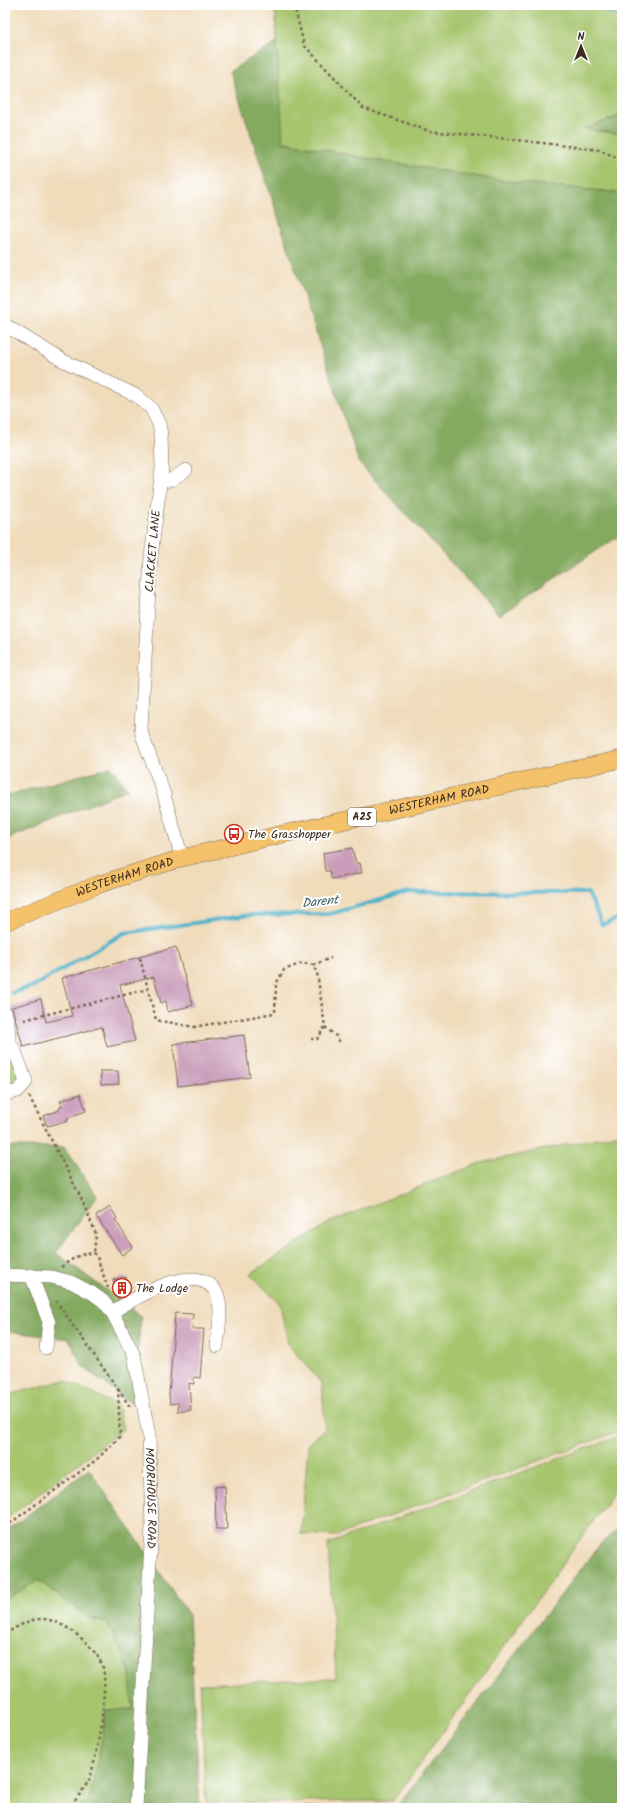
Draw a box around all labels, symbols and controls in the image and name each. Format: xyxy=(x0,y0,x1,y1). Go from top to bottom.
north arrow xyxy=(561,26,601,66)
text: N xyxy=(578,28,585,46)
street label: CLACKET LANE xyxy=(140,508,166,593)
street label: WESTERHAM ROAD xyxy=(387,779,491,820)
road number: A25 xyxy=(348,808,376,826)
bus stop icon: The Grasshopper xyxy=(223,823,245,845)
place label: The Grasshopper xyxy=(248,825,332,844)
street label: WESTERHAM ROAD xyxy=(73,852,176,902)
water label: Darent xyxy=(301,889,341,914)
building icon: The Lodge xyxy=(111,1277,133,1299)
place label: The Lodge xyxy=(136,1279,189,1298)
street label: MOORHOUSE ROAD xyxy=(140,1447,162,1550)

